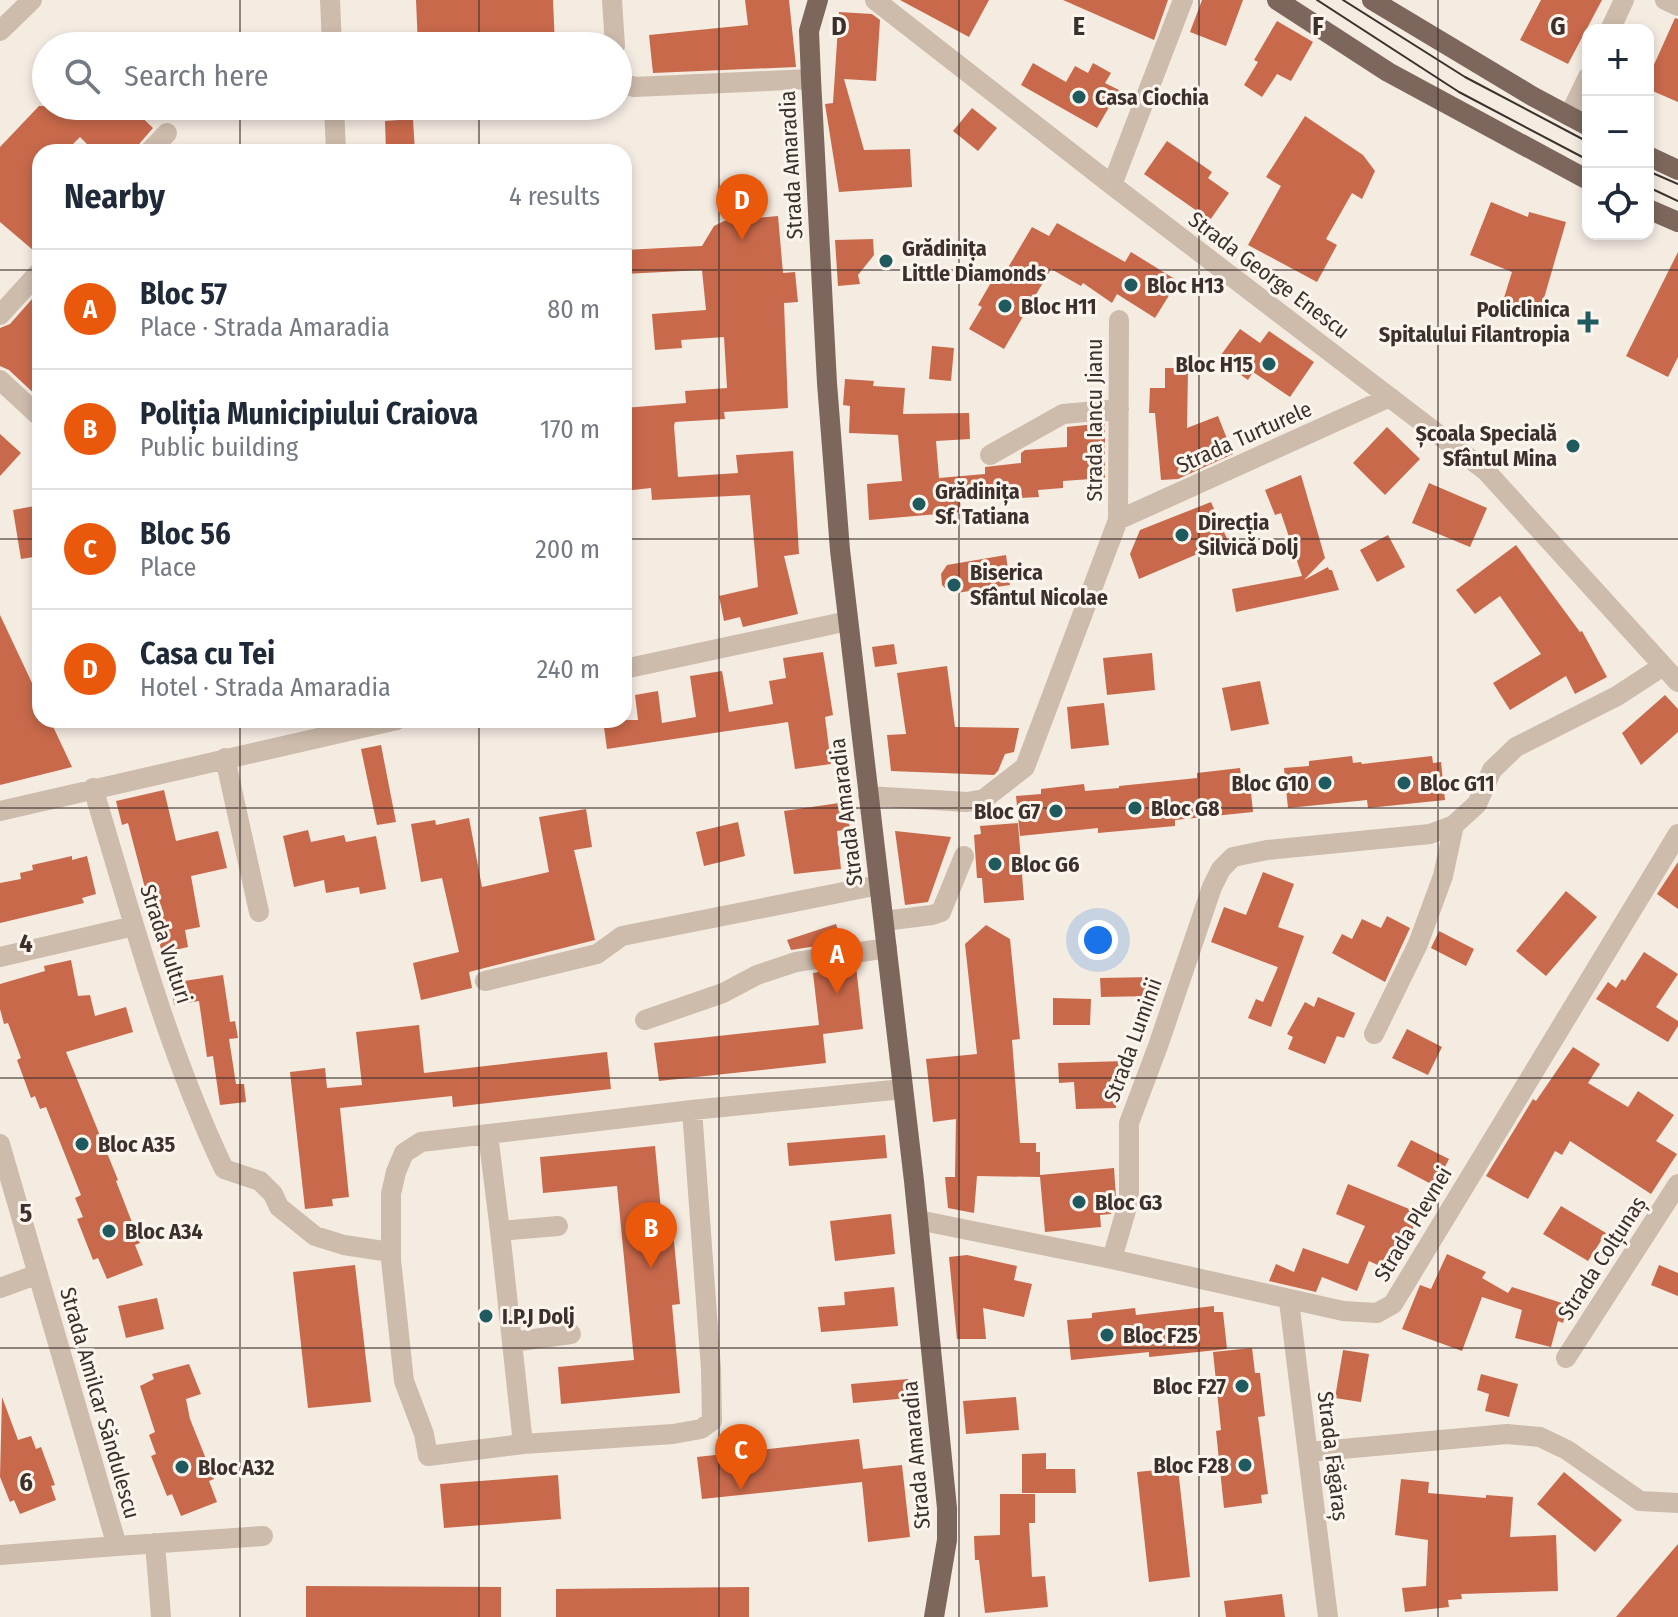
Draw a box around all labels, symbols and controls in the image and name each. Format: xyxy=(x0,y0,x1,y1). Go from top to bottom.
text: D xyxy=(831,11,847,42)
text: E xyxy=(1073,11,1085,42)
text: F xyxy=(1312,11,1324,42)
text: G xyxy=(1550,11,1566,42)
map controls xyxy=(1582,24,1654,240)
button: + xyxy=(1582,24,1654,96)
search box xyxy=(32,32,632,120)
icon: search xyxy=(60,54,104,98)
text: Search here xyxy=(124,58,269,94)
place label: Casa Ciochia xyxy=(1095,84,1209,111)
marker: Casa Ciochia xyxy=(1070,88,1088,106)
street label: Strada Amaradia xyxy=(774,90,808,240)
button: − xyxy=(1582,96,1654,168)
button: locate xyxy=(1582,168,1654,240)
pin: D xyxy=(716,174,768,240)
text: Nearby xyxy=(64,176,165,217)
text: 4 results xyxy=(509,181,600,212)
street label: Strada George Enescu xyxy=(1183,206,1355,344)
place label: Grădinița Little Diamonds xyxy=(902,235,1047,287)
marker: Grădinița Little Diamonds xyxy=(877,252,895,270)
place label: Bloc H13 xyxy=(1147,272,1224,299)
text: Bloc 57 xyxy=(140,276,227,312)
marker: Bloc H13 xyxy=(1122,276,1140,294)
place label: Bloc H11 xyxy=(1021,293,1097,320)
text: A xyxy=(83,294,97,325)
text: 80 m xyxy=(547,294,600,325)
place label: Policlinica Spitalului Filantropia xyxy=(1379,296,1570,348)
marker: Bloc H11 xyxy=(996,297,1014,315)
marker: Policlinica Spitalului Filantropia xyxy=(1577,311,1599,333)
text: Place · Strada Amaradia xyxy=(140,312,390,343)
street label: Strada Iancu Jianu xyxy=(1081,338,1108,502)
place label: Bloc H15 xyxy=(1176,351,1253,378)
marker: Bloc H15 xyxy=(1260,355,1278,373)
street label: Strada Turturele xyxy=(1172,395,1316,479)
text: Poliția Municipiului Craiova xyxy=(140,396,478,432)
text: B xyxy=(83,414,97,445)
text: 170 m xyxy=(540,414,600,445)
place label: Școala Specială Sfântul Mina xyxy=(1415,420,1557,472)
text: Public building xyxy=(140,432,298,463)
marker: Școala Specială Sfântul Mina xyxy=(1564,437,1582,455)
place label: Grădinița Sf. Tatiana xyxy=(935,478,1029,530)
marker: Grădinița Sf. Tatiana xyxy=(910,495,928,513)
place label: Direcția Silvică Dolj xyxy=(1198,509,1298,561)
text: Bloc 56 xyxy=(140,516,231,552)
marker: Direcția Silvică Dolj xyxy=(1173,526,1191,544)
text: C xyxy=(83,534,97,565)
text: 200 m xyxy=(535,534,600,565)
text: Place xyxy=(140,552,196,583)
place label: Biserica Sfântul Nicolae xyxy=(970,559,1108,611)
marker: Biserica Sfântul Nicolae xyxy=(945,576,963,594)
text: Casa cu Tei xyxy=(140,636,275,672)
text: D xyxy=(82,654,98,685)
text: 240 m xyxy=(537,654,600,685)
text: Hotel · Strada Amaradia xyxy=(140,672,391,703)
street label: Strada Amaradia xyxy=(824,737,868,887)
place label: Bloc G10 xyxy=(1231,770,1309,797)
place label: Bloc G11 xyxy=(1420,770,1495,797)
marker: Bloc G10 xyxy=(1316,774,1334,792)
marker: Bloc G11 xyxy=(1395,774,1413,792)
place label: Bloc G8 xyxy=(1151,795,1220,822)
place label: Bloc G7 xyxy=(974,798,1041,825)
marker: Bloc G8 xyxy=(1126,799,1144,817)
marker: Bloc G7 xyxy=(1047,802,1065,820)
place label: Bloc G6 xyxy=(1011,851,1080,878)
marker: Bloc G6 xyxy=(986,855,1004,873)
street label: Strada Vulturi xyxy=(134,881,198,1007)
your location xyxy=(1078,920,1118,960)
text: 4 xyxy=(19,928,33,959)
pin: A xyxy=(811,928,863,994)
street label: Strada Luminii xyxy=(1098,974,1168,1106)
place label: Bloc A35 xyxy=(98,1131,175,1158)
marker: Bloc A35 xyxy=(73,1135,91,1153)
street label: Strada Plevnei xyxy=(1368,1162,1458,1286)
place label: Bloc G3 xyxy=(1095,1189,1163,1216)
street label: Strada Colțunaș xyxy=(1552,1191,1652,1325)
marker: Bloc G3 xyxy=(1070,1193,1088,1211)
text: 5 xyxy=(20,1198,33,1229)
pin: B xyxy=(625,1202,677,1268)
place label: Bloc A34 xyxy=(125,1218,203,1245)
marker: Bloc A34 xyxy=(100,1222,118,1240)
street label: Strada Amilcar Săndulescu xyxy=(54,1284,146,1522)
place label: I.P.J Dolj xyxy=(502,1303,575,1330)
marker: I.P.J Dolj xyxy=(477,1307,495,1325)
place label: Bloc F25 xyxy=(1123,1322,1198,1349)
marker: Bloc F25 xyxy=(1098,1326,1116,1344)
place label: Bloc F27 xyxy=(1153,1373,1227,1400)
marker: Bloc F27 xyxy=(1233,1377,1251,1395)
street label: Strada Amaradia xyxy=(896,1380,936,1530)
street label: Strada Făgăraș xyxy=(1312,1390,1354,1522)
pin: C xyxy=(715,1424,767,1490)
place label: Bloc F28 xyxy=(1153,1452,1229,1479)
place label: Bloc A32 xyxy=(198,1454,274,1481)
marker: Bloc F28 xyxy=(1236,1456,1254,1474)
marker: Bloc A32 xyxy=(173,1458,191,1476)
text: 6 xyxy=(19,1467,33,1498)

